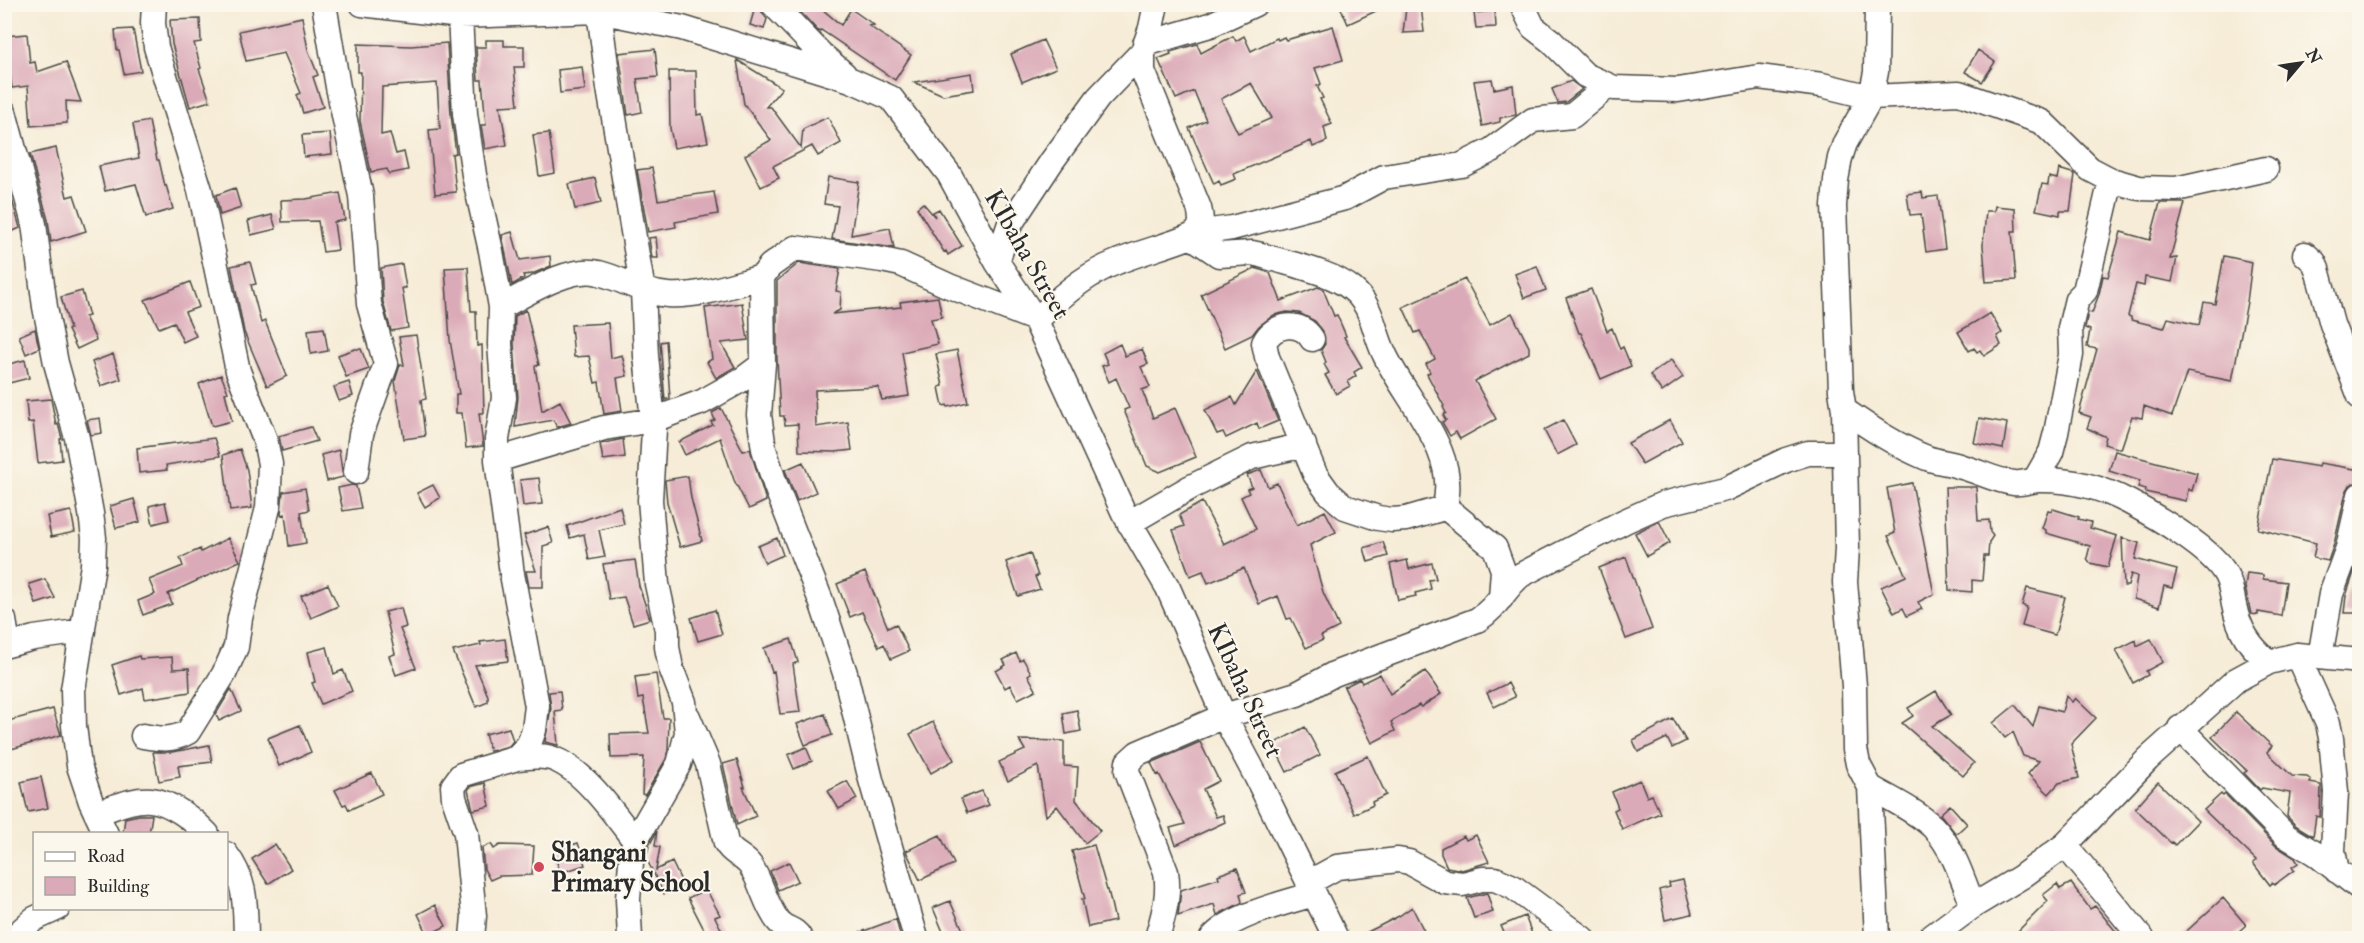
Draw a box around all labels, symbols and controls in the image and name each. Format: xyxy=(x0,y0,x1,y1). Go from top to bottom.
north arrow xyxy=(2271,33,2331,93)
text: N xyxy=(2301,44,2326,68)
street label: KIbaha Street xyxy=(977,184,1077,325)
street label: KIbaha Street xyxy=(1200,618,1290,763)
legend xyxy=(33,832,228,910)
place label: Shangani Primary School xyxy=(551,837,711,900)
text: Road xyxy=(87,845,125,868)
marker: Shangani Primary School xyxy=(532,860,546,874)
text: Building xyxy=(87,875,150,898)

